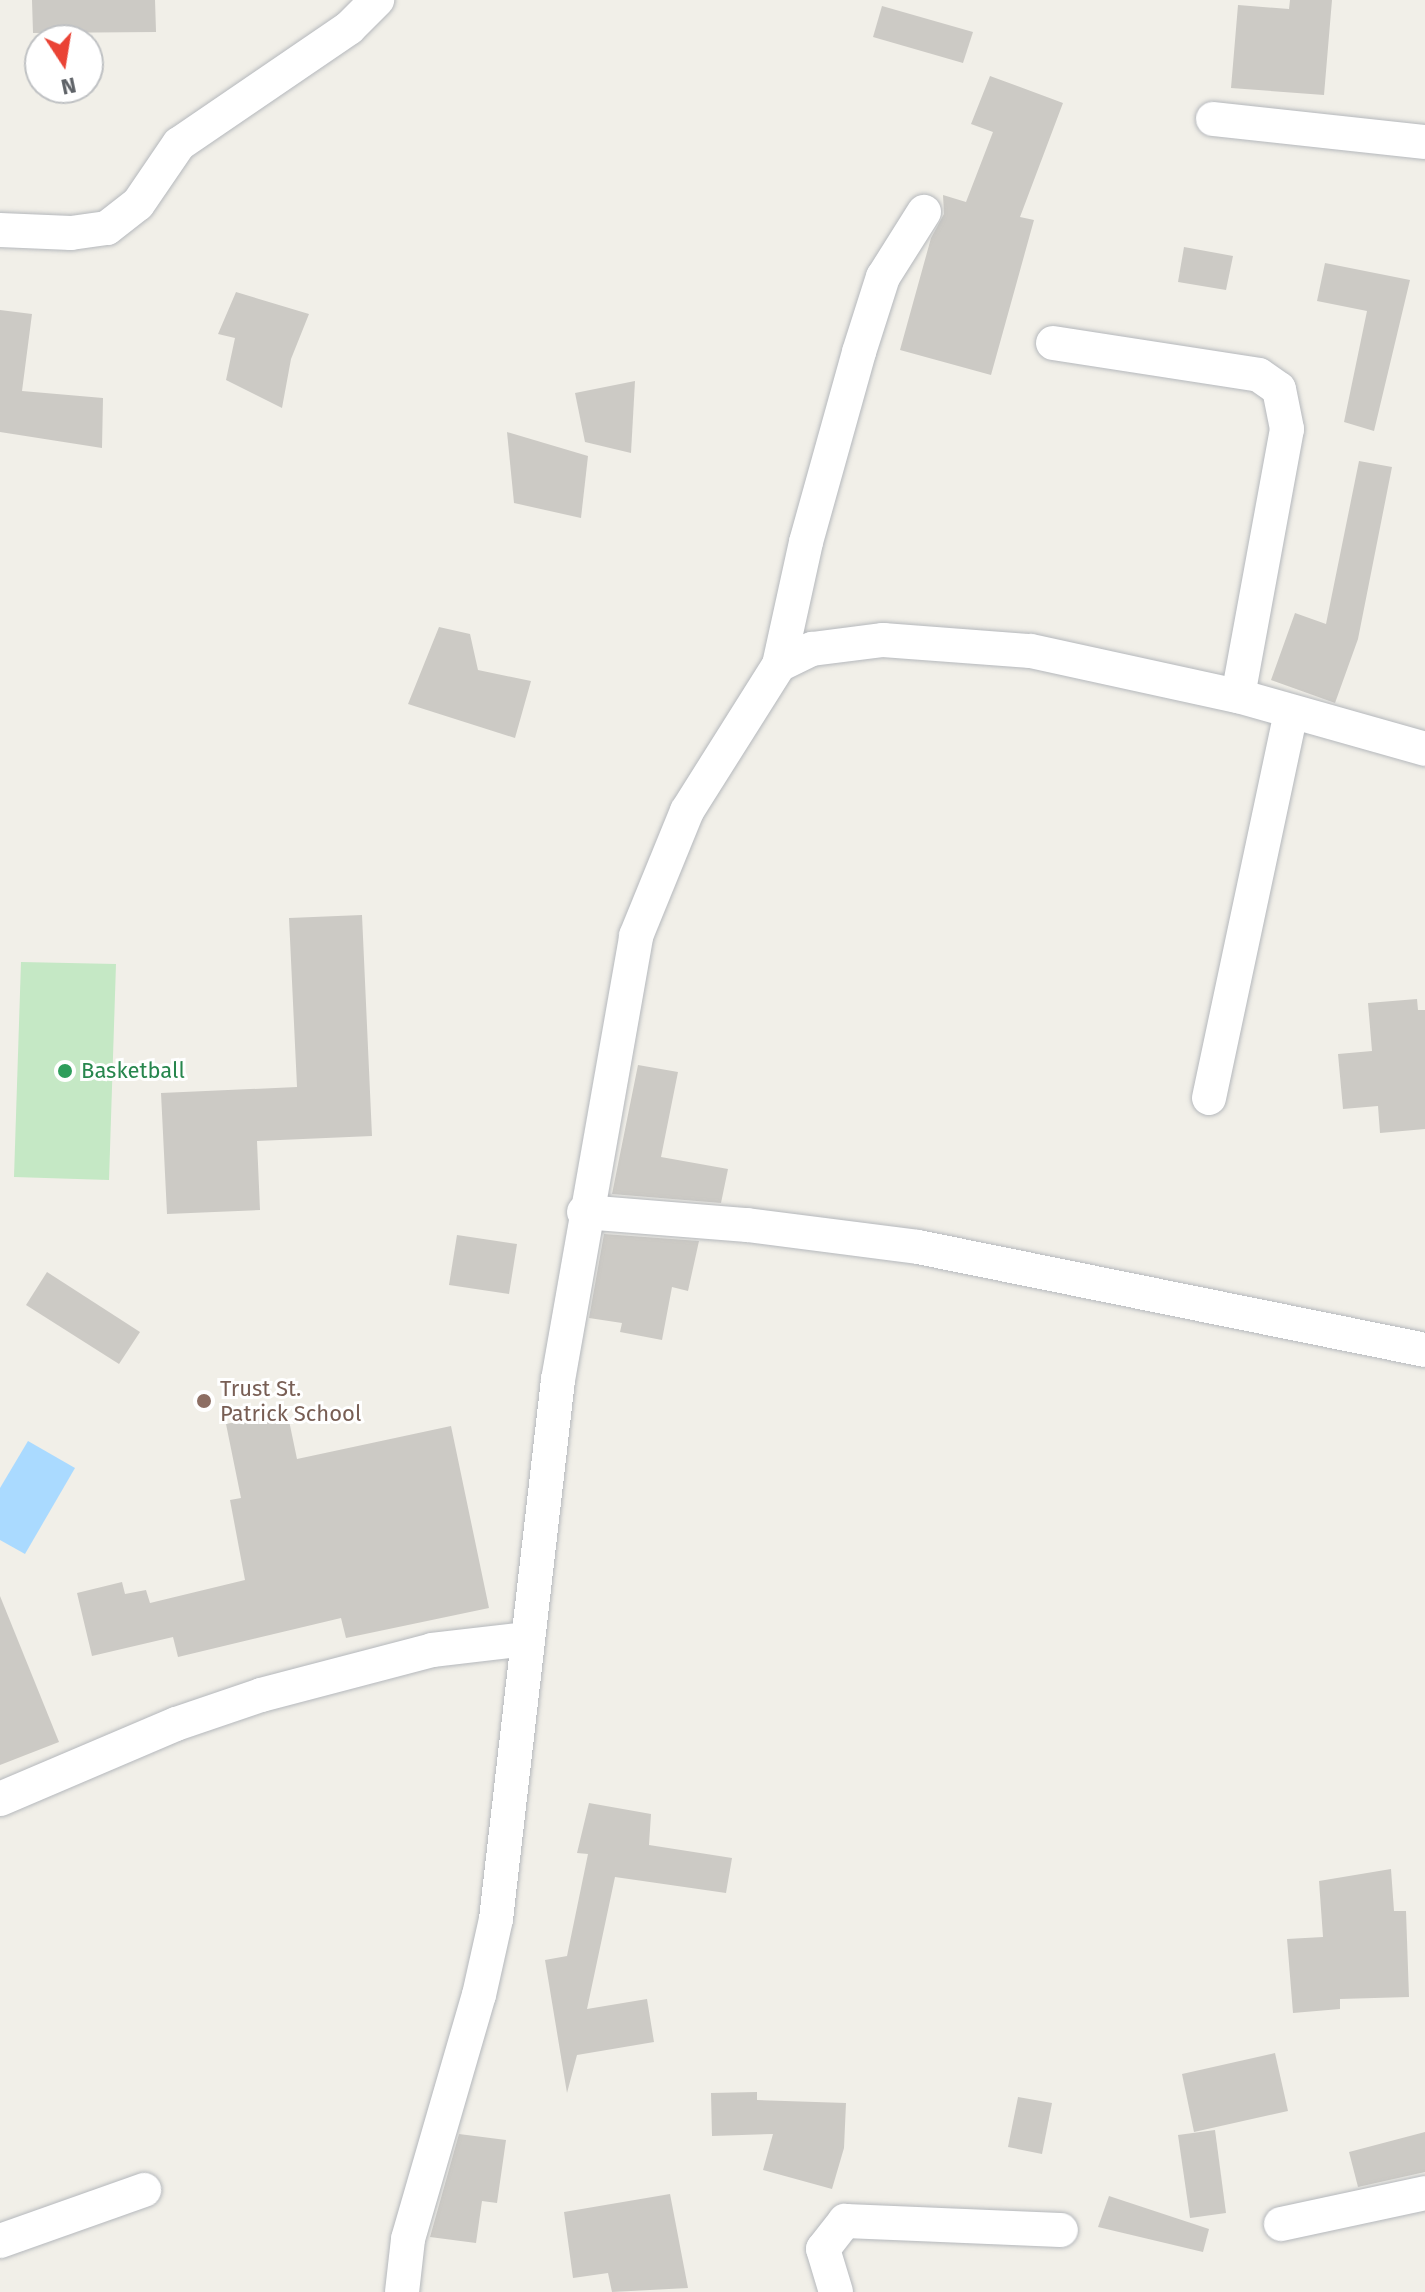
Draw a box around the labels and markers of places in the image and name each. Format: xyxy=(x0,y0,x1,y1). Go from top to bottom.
place label: Basketball xyxy=(81,1058,185,1084)
marker: Basketball xyxy=(56,1062,74,1080)
place label: Trust St. Patrick School xyxy=(220,1375,361,1426)
marker: Trust St. Patrick School xyxy=(195,1392,213,1410)

